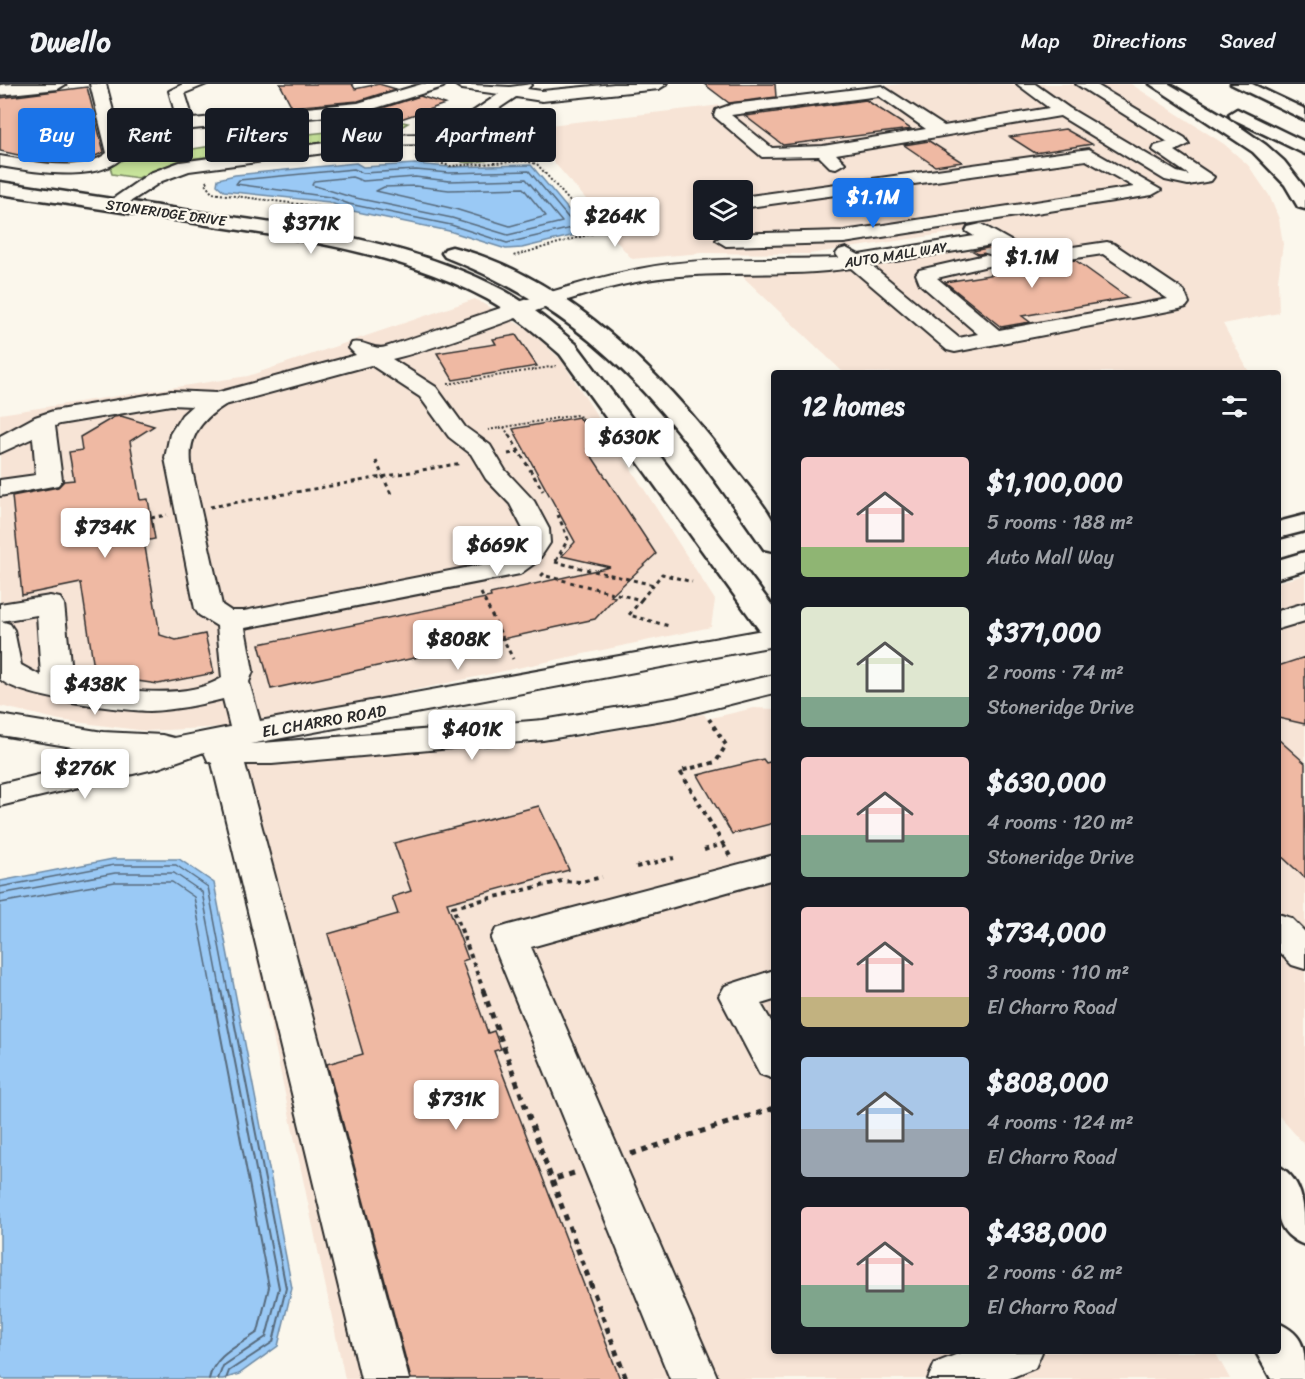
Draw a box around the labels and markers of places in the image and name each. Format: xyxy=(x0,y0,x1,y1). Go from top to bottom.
pin: $1.1M xyxy=(831,178,915,229)
pin: $264K xyxy=(573,197,657,248)
pin: $371K xyxy=(269,204,353,255)
pin: $1.1M xyxy=(990,238,1074,289)
pin: $630K xyxy=(587,418,671,469)
pin: $734K xyxy=(63,508,147,559)
pin: $669K xyxy=(455,526,539,577)
pin: $808K xyxy=(416,620,500,671)
pin: $438K xyxy=(53,665,137,716)
pin: $401K xyxy=(430,710,514,761)
pin: $276K xyxy=(43,749,127,800)
pin: $731K xyxy=(414,1080,498,1131)

